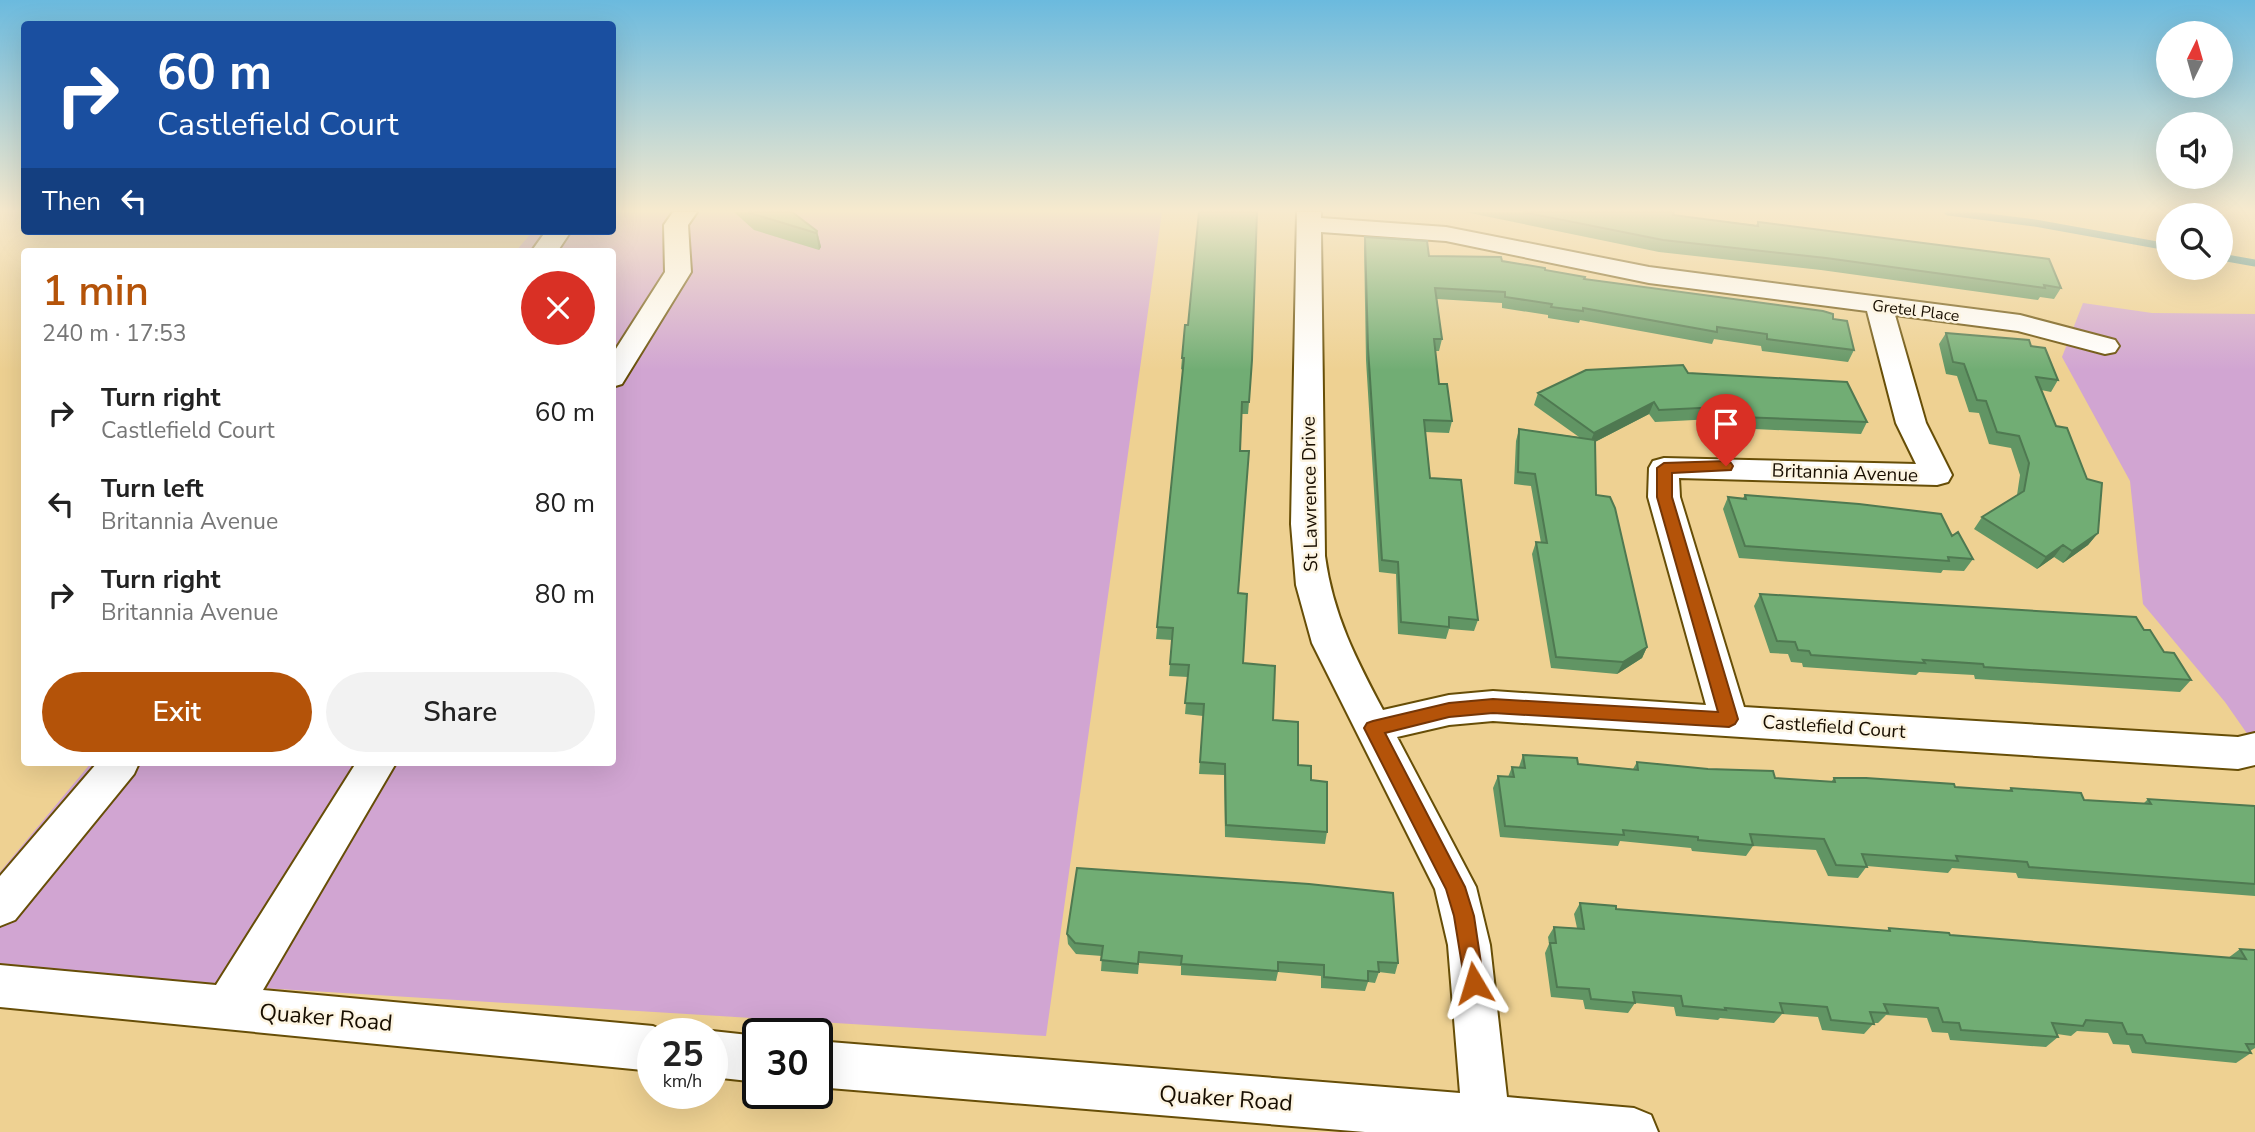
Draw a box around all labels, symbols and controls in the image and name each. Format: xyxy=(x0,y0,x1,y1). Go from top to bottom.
north arrow xyxy=(2156,21,2233,98)
map controls xyxy=(2156,21,2233,280)
text: 60 m xyxy=(157,39,272,106)
icon: right xyxy=(42,49,133,140)
text: Castlefield Court xyxy=(157,103,399,146)
button: sound xyxy=(2156,112,2233,189)
icon: left xyxy=(115,182,153,220)
text: Then xyxy=(42,184,101,219)
button: search xyxy=(2156,203,2233,280)
text: 1 min xyxy=(42,263,149,320)
button: close xyxy=(521,271,595,345)
street label: Gretel Place xyxy=(1871,295,1961,327)
text: 240 m · 17:53 xyxy=(42,318,187,349)
text: Turn right xyxy=(101,380,220,415)
icon: right xyxy=(42,394,80,432)
pin xyxy=(1696,394,1756,466)
text: 60 m xyxy=(535,395,595,430)
icon: arrive xyxy=(1707,405,1745,443)
text: Castlefield Court xyxy=(101,415,275,446)
street label: St Lawrence Drive xyxy=(1296,416,1324,572)
street label: Britannia Avenue xyxy=(1771,457,1919,489)
text: Turn left xyxy=(101,471,204,506)
icon: left xyxy=(42,485,80,523)
text: 80 m xyxy=(535,486,595,521)
text: Britannia Avenue xyxy=(101,506,278,537)
text: Turn right xyxy=(101,562,220,597)
icon: right xyxy=(42,576,80,614)
text: 80 m xyxy=(535,577,595,612)
text: Britannia Avenue xyxy=(101,597,278,628)
button: Exit xyxy=(42,672,312,752)
button: Share xyxy=(326,672,595,752)
street label: Castlefield Court xyxy=(1762,709,1907,745)
position arrow xyxy=(1437,946,1511,1020)
street label: Quaker Road xyxy=(258,996,394,1039)
speed limit sign: 30 xyxy=(742,1018,833,1109)
text: 25 xyxy=(661,1031,704,1078)
text: km/h xyxy=(663,1069,702,1093)
street label: Quaker Road xyxy=(1158,1078,1294,1119)

